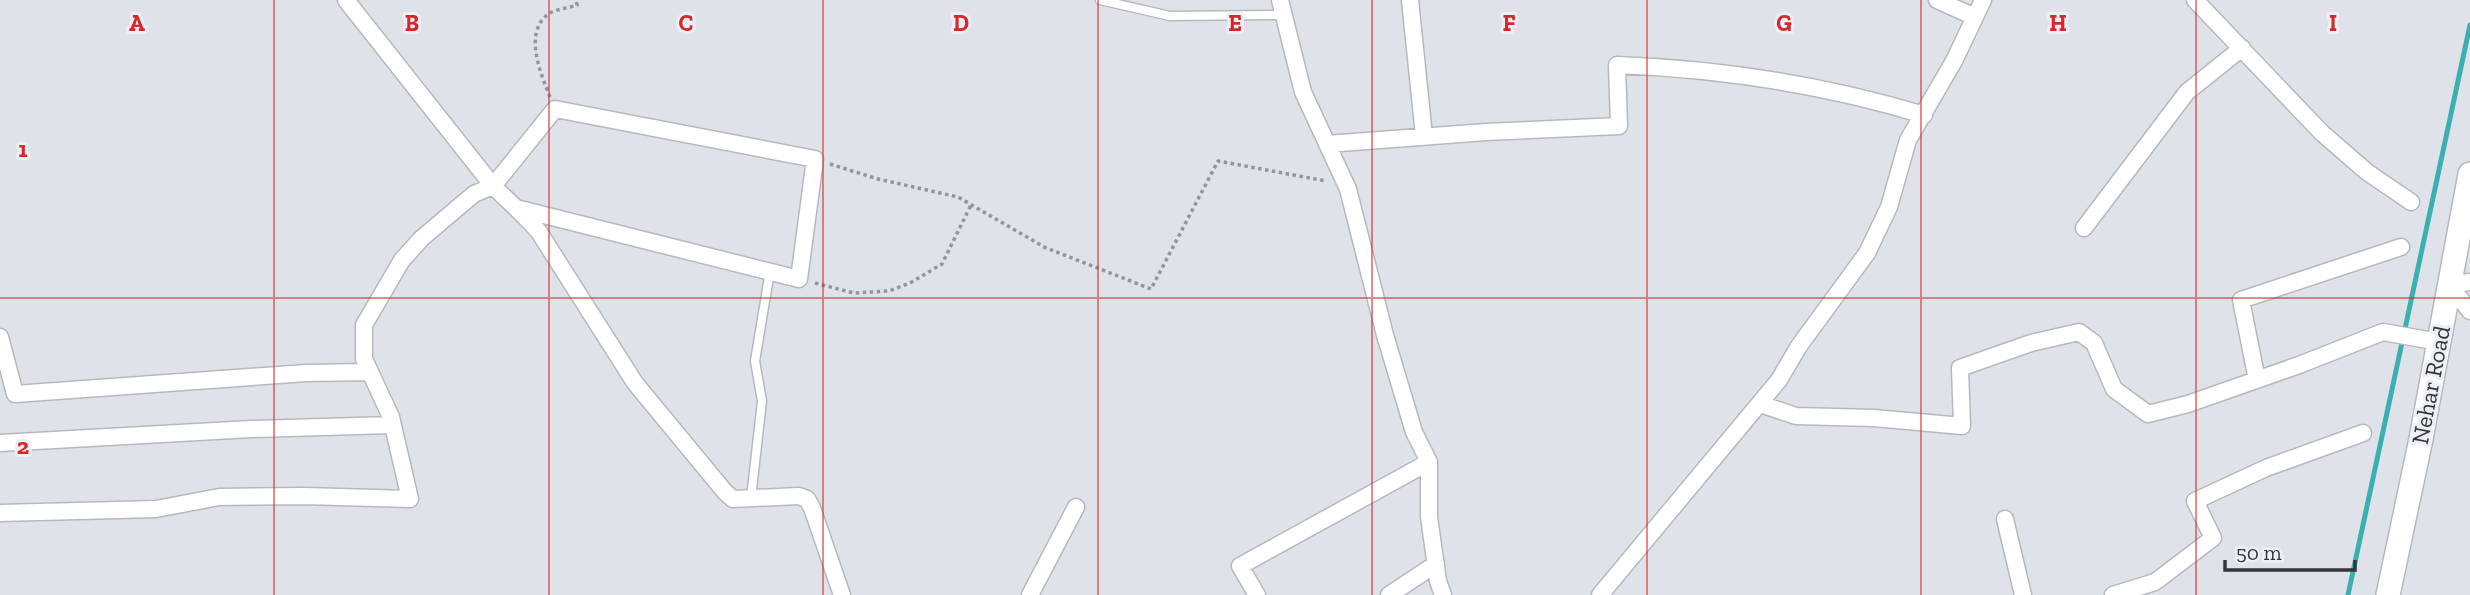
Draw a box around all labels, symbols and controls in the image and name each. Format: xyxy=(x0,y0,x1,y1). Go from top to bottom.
text: A xyxy=(129,9,145,37)
text: B xyxy=(405,9,419,37)
text: C xyxy=(679,9,693,37)
text: D xyxy=(953,9,969,37)
text: E xyxy=(1228,9,1242,37)
text: F xyxy=(1502,9,1516,37)
text: G xyxy=(1776,9,1792,37)
text: H xyxy=(2049,9,2067,37)
text: I xyxy=(2329,9,2337,37)
text: 1 xyxy=(18,135,28,163)
street label: Nehar Road xyxy=(2405,323,2456,447)
text: 2 xyxy=(17,432,29,460)
scale bar xyxy=(2225,528,2354,572)
text: 50 m xyxy=(2236,540,2282,565)

